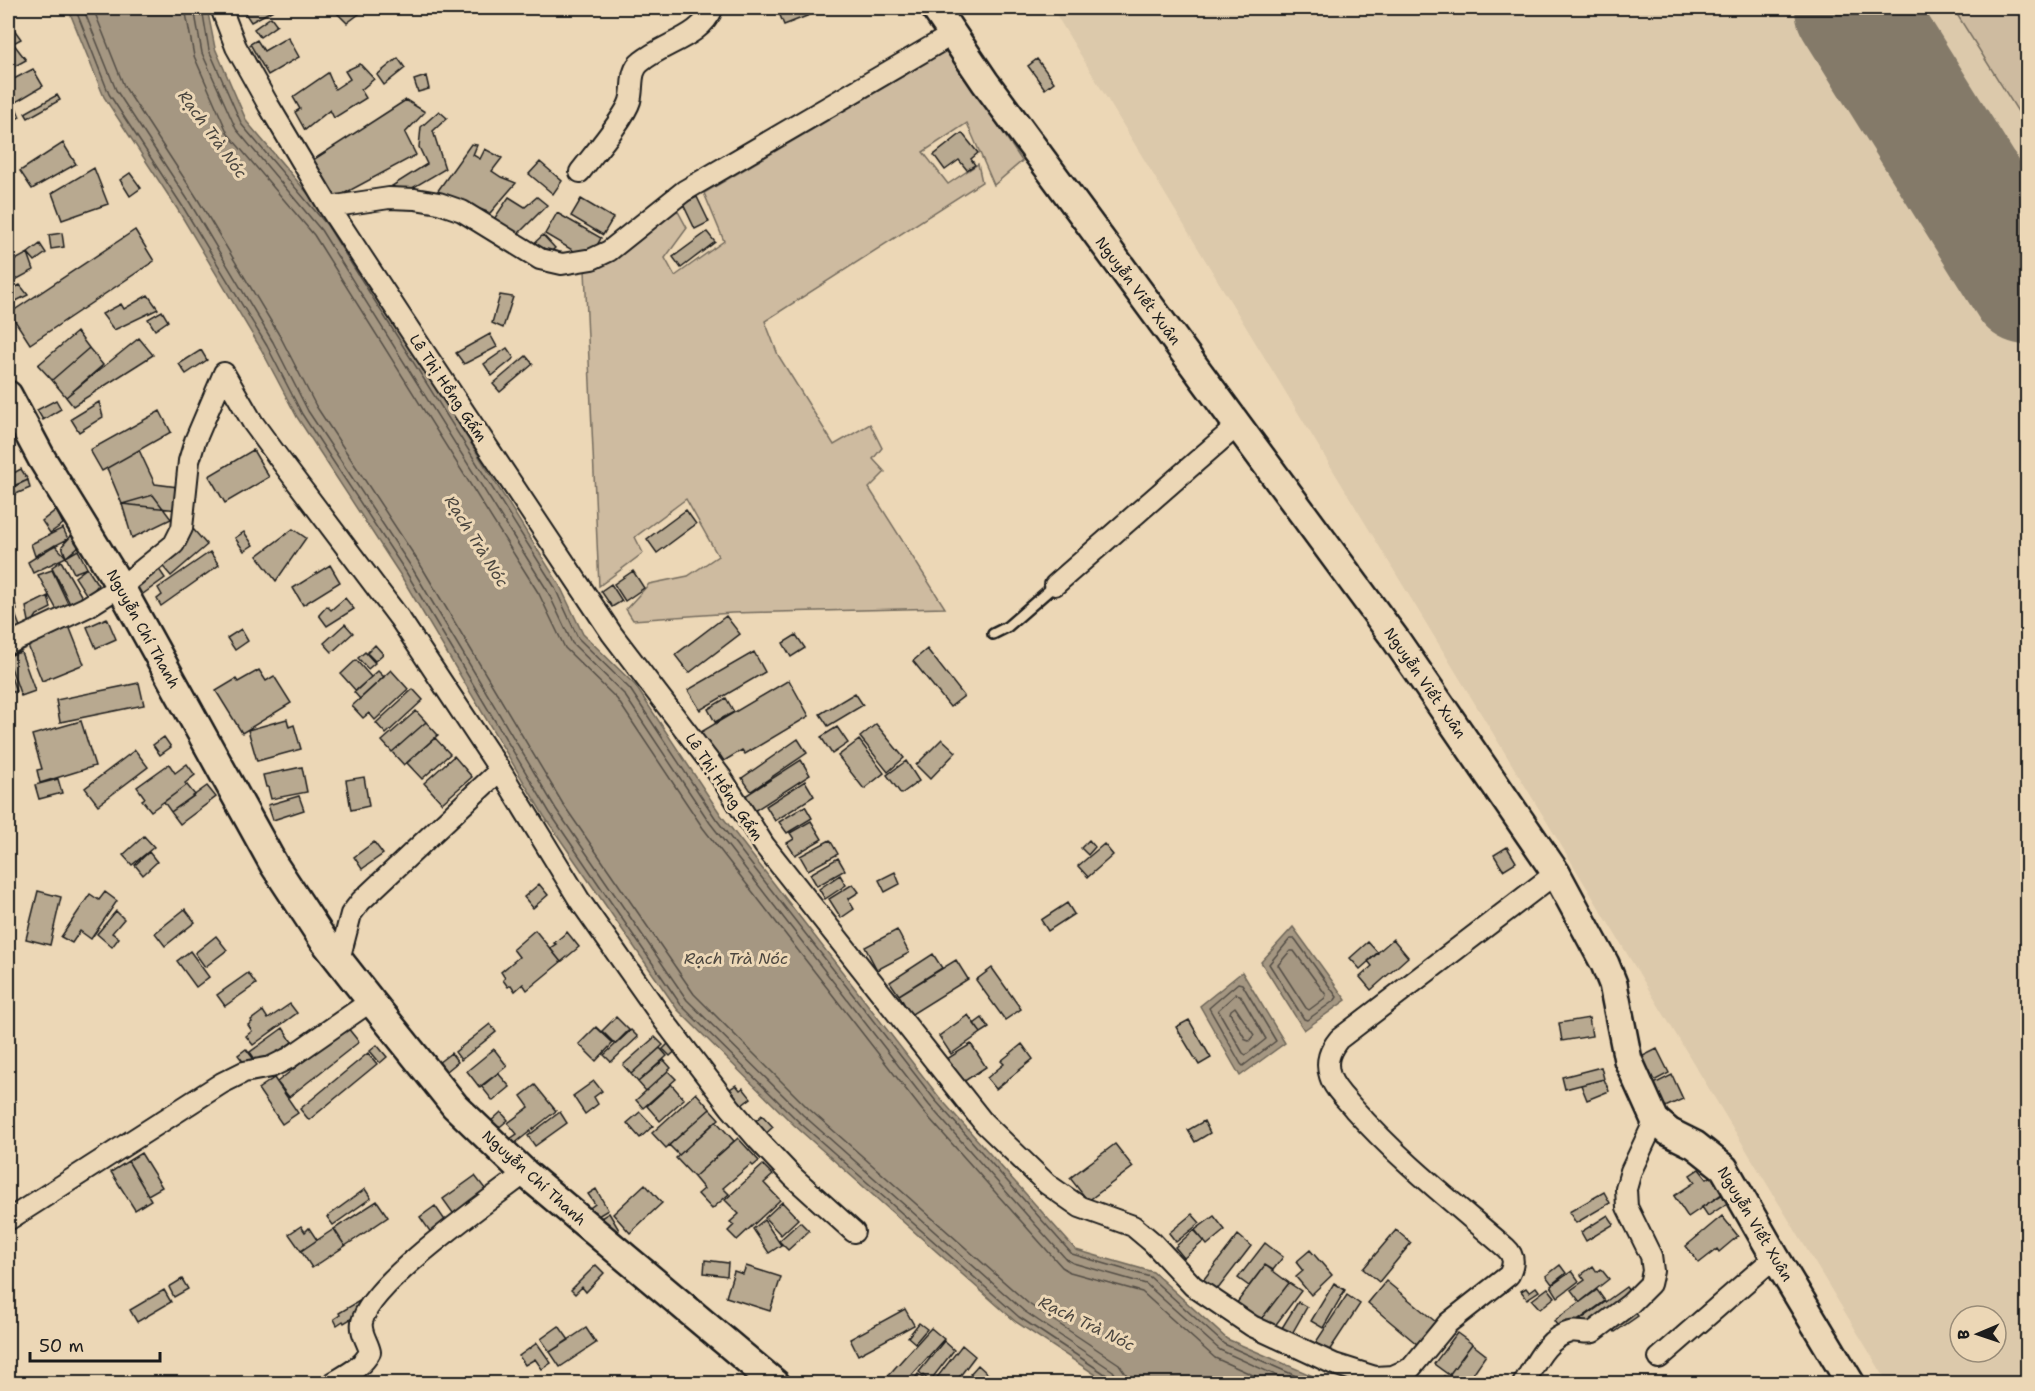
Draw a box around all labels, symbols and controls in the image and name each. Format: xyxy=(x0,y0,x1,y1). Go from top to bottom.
water label: Rạch Trà Nóc xyxy=(174,86,252,183)
street label: Nguyễn Viết Xuân xyxy=(1091,233,1185,349)
street label: Lê Thị Hồng Gấm xyxy=(405,330,491,446)
water label: Rạch Trà Nóc xyxy=(440,492,513,591)
street label: Nguyễn Chí Thanh xyxy=(102,566,184,692)
street label: Nguyễn Viết Xuân xyxy=(1379,624,1471,742)
street label: Lê Thị Hồng Gấm xyxy=(681,729,767,845)
water label: Rạch Trà Nóc xyxy=(684,948,788,969)
street label: Nguyễn Chí Thanh xyxy=(478,1126,590,1230)
street label: Nguyễn Viết Xuân xyxy=(1713,1163,1797,1285)
water label: Rạch Trà Nóc xyxy=(1035,1291,1138,1356)
north arrow xyxy=(1948,1304,2008,1364)
scale bar xyxy=(30,1325,160,1363)
text: B xyxy=(1953,1329,1974,1340)
text: 50 m xyxy=(39,1334,84,1358)

